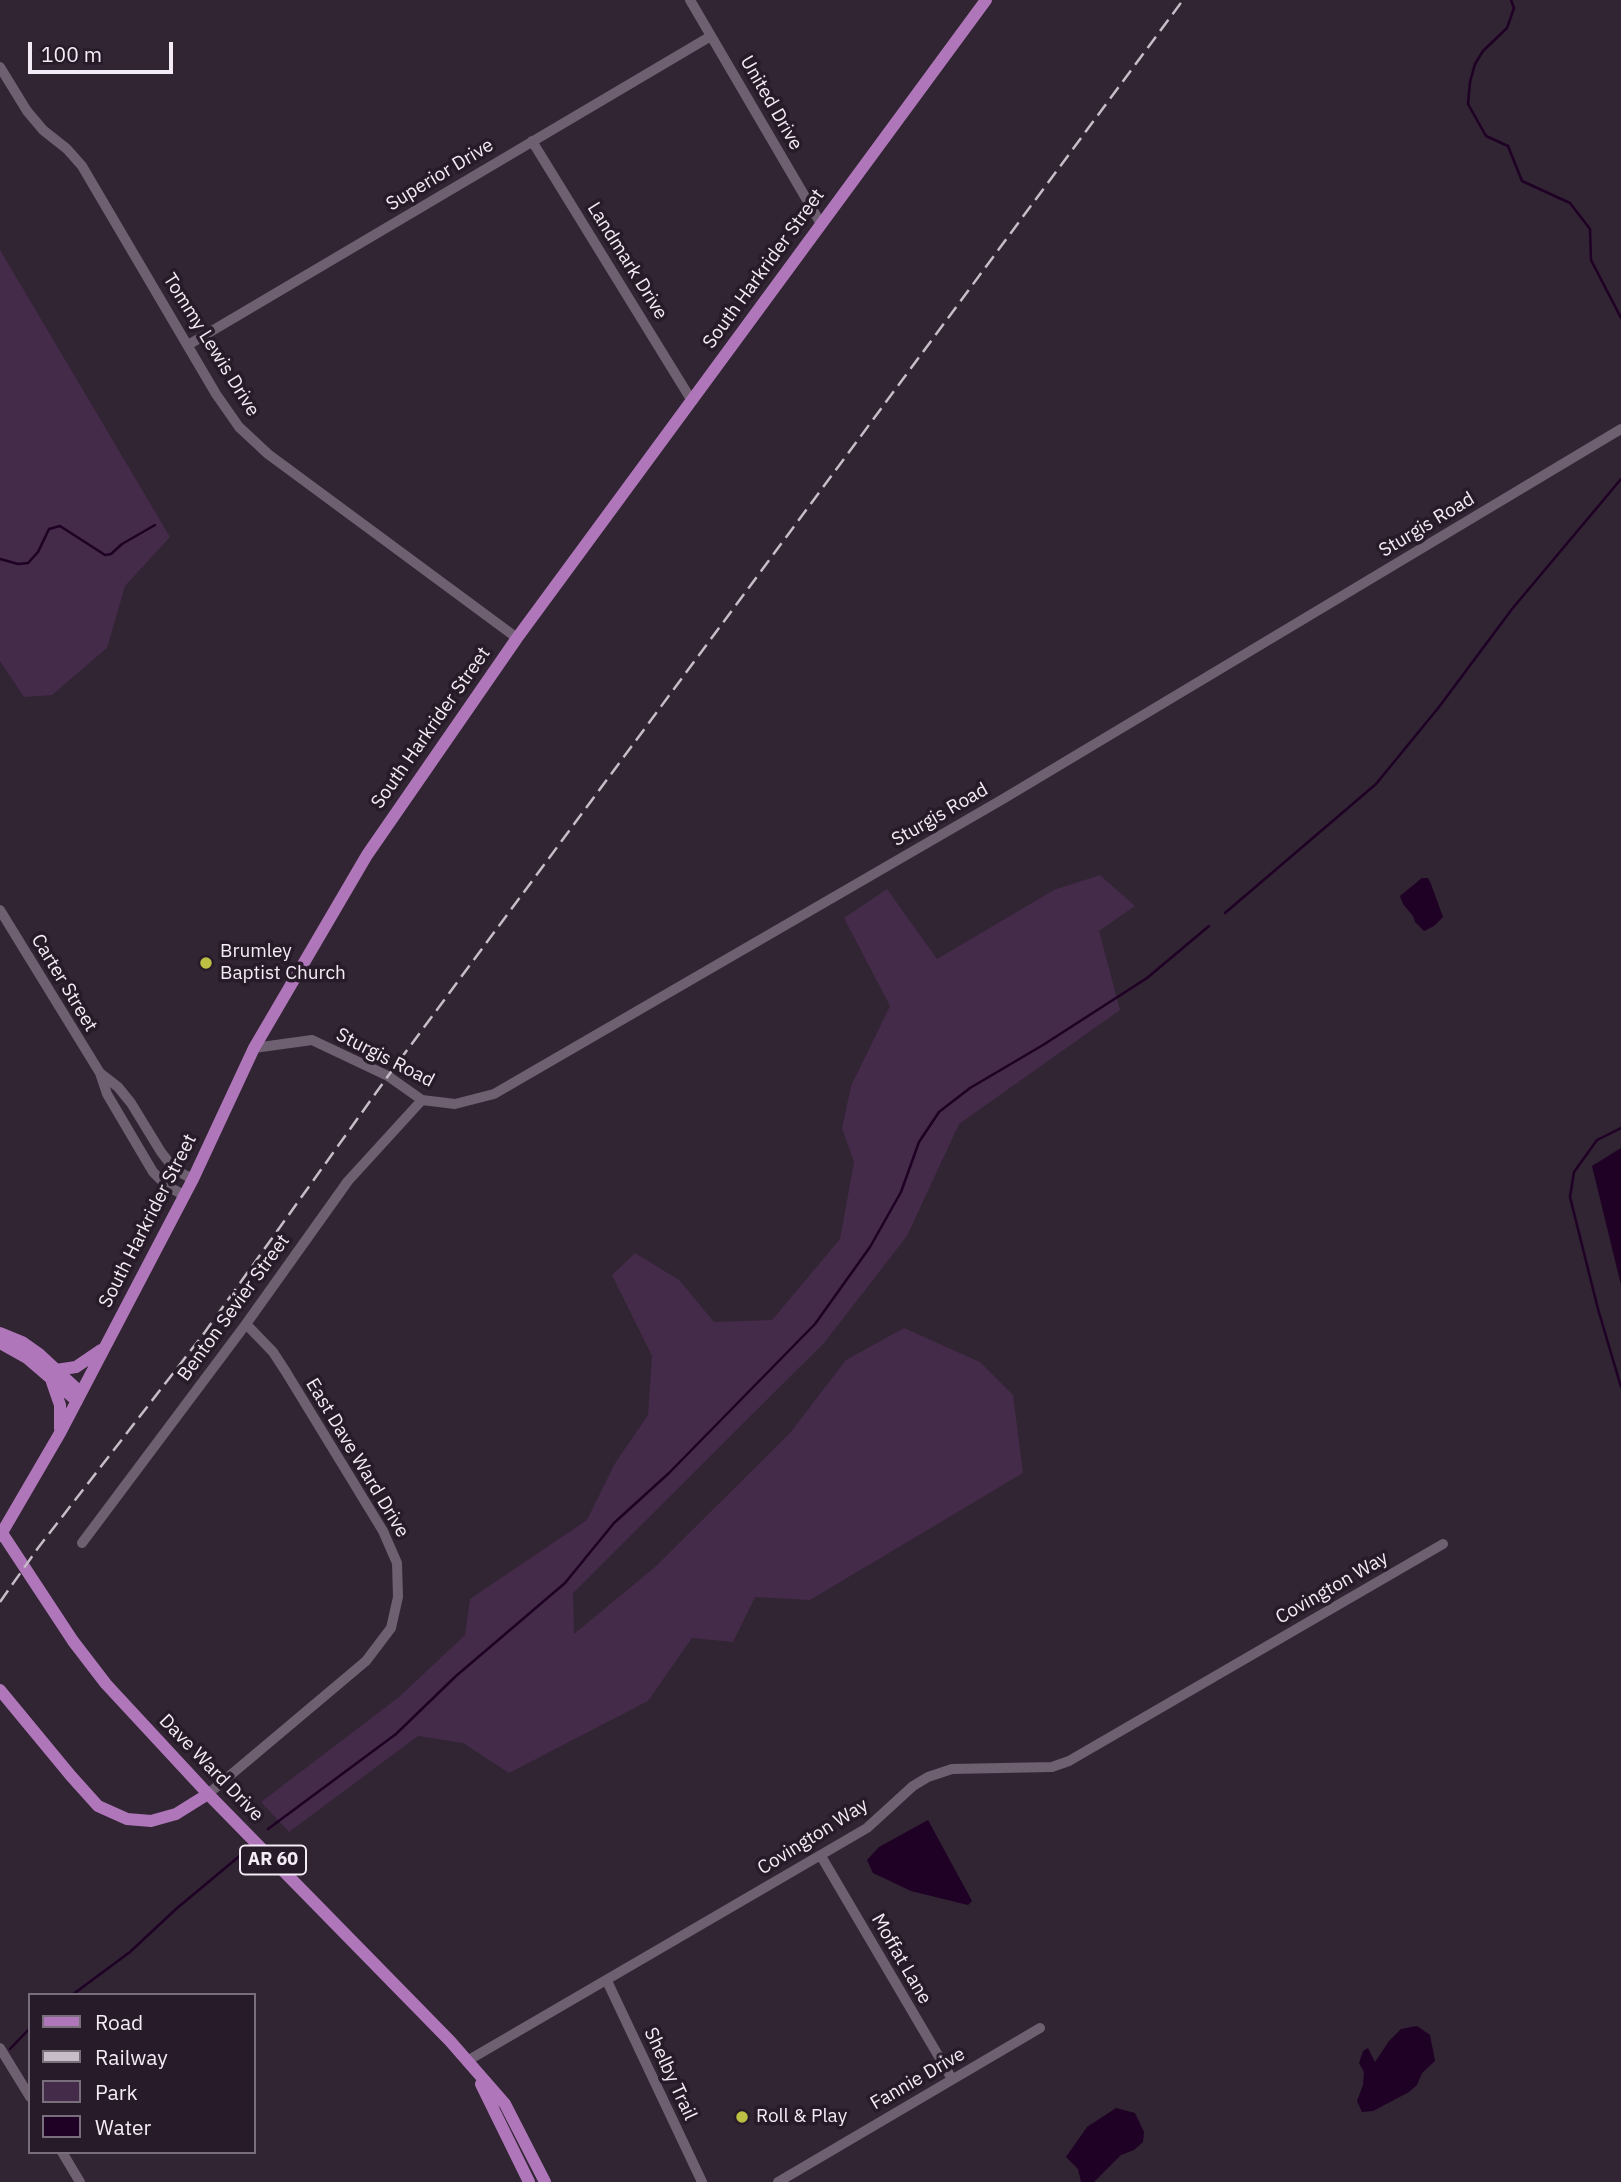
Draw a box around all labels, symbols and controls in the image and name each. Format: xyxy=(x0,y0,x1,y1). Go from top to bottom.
scale bar xyxy=(32,28,177,72)
text: 100 m xyxy=(41,40,102,68)
street label: United Drive xyxy=(735,52,807,154)
street label: Superior Drive xyxy=(382,134,498,216)
street label: South Harkrider Street xyxy=(698,185,830,353)
street label: Landmark Drive xyxy=(582,198,672,324)
street label: Tommy Lewis Drive xyxy=(158,269,264,421)
street label: Sturgis Road xyxy=(1375,488,1479,562)
street label: South Harkrider Street xyxy=(367,643,495,813)
street label: Sturgis Road xyxy=(888,778,992,852)
street label: Carter Street xyxy=(26,930,102,1036)
place label: Brumley Baptist Church xyxy=(220,941,346,985)
marker: Brumley Baptist Church xyxy=(198,955,214,971)
street label: Sturgis Road xyxy=(332,1024,438,1092)
street label: South Harkrider Street xyxy=(94,1130,202,1312)
street label: Benton Sevier Street xyxy=(173,1230,295,1386)
street label: East Dave Ward Drive xyxy=(300,1374,414,1542)
street label: Covington Way xyxy=(1272,1547,1392,1629)
street label: Dave Ward Drive xyxy=(154,1710,268,1826)
street label: Covington Way xyxy=(754,1794,872,1880)
road number: AR 60 xyxy=(240,1846,306,1874)
street label: Moffat Lane xyxy=(866,1910,936,2008)
legend xyxy=(28,1993,256,2154)
text: Road xyxy=(95,2008,143,2036)
street label: Shelby Trail xyxy=(639,2024,701,2124)
text: Railway xyxy=(95,2043,168,2071)
street label: Fannie Drive xyxy=(867,2043,969,2115)
text: Park xyxy=(95,2078,138,2106)
place label: Roll & Play xyxy=(756,2106,847,2128)
marker: Roll & Play xyxy=(734,2109,750,2125)
text: Water xyxy=(95,2113,151,2141)

